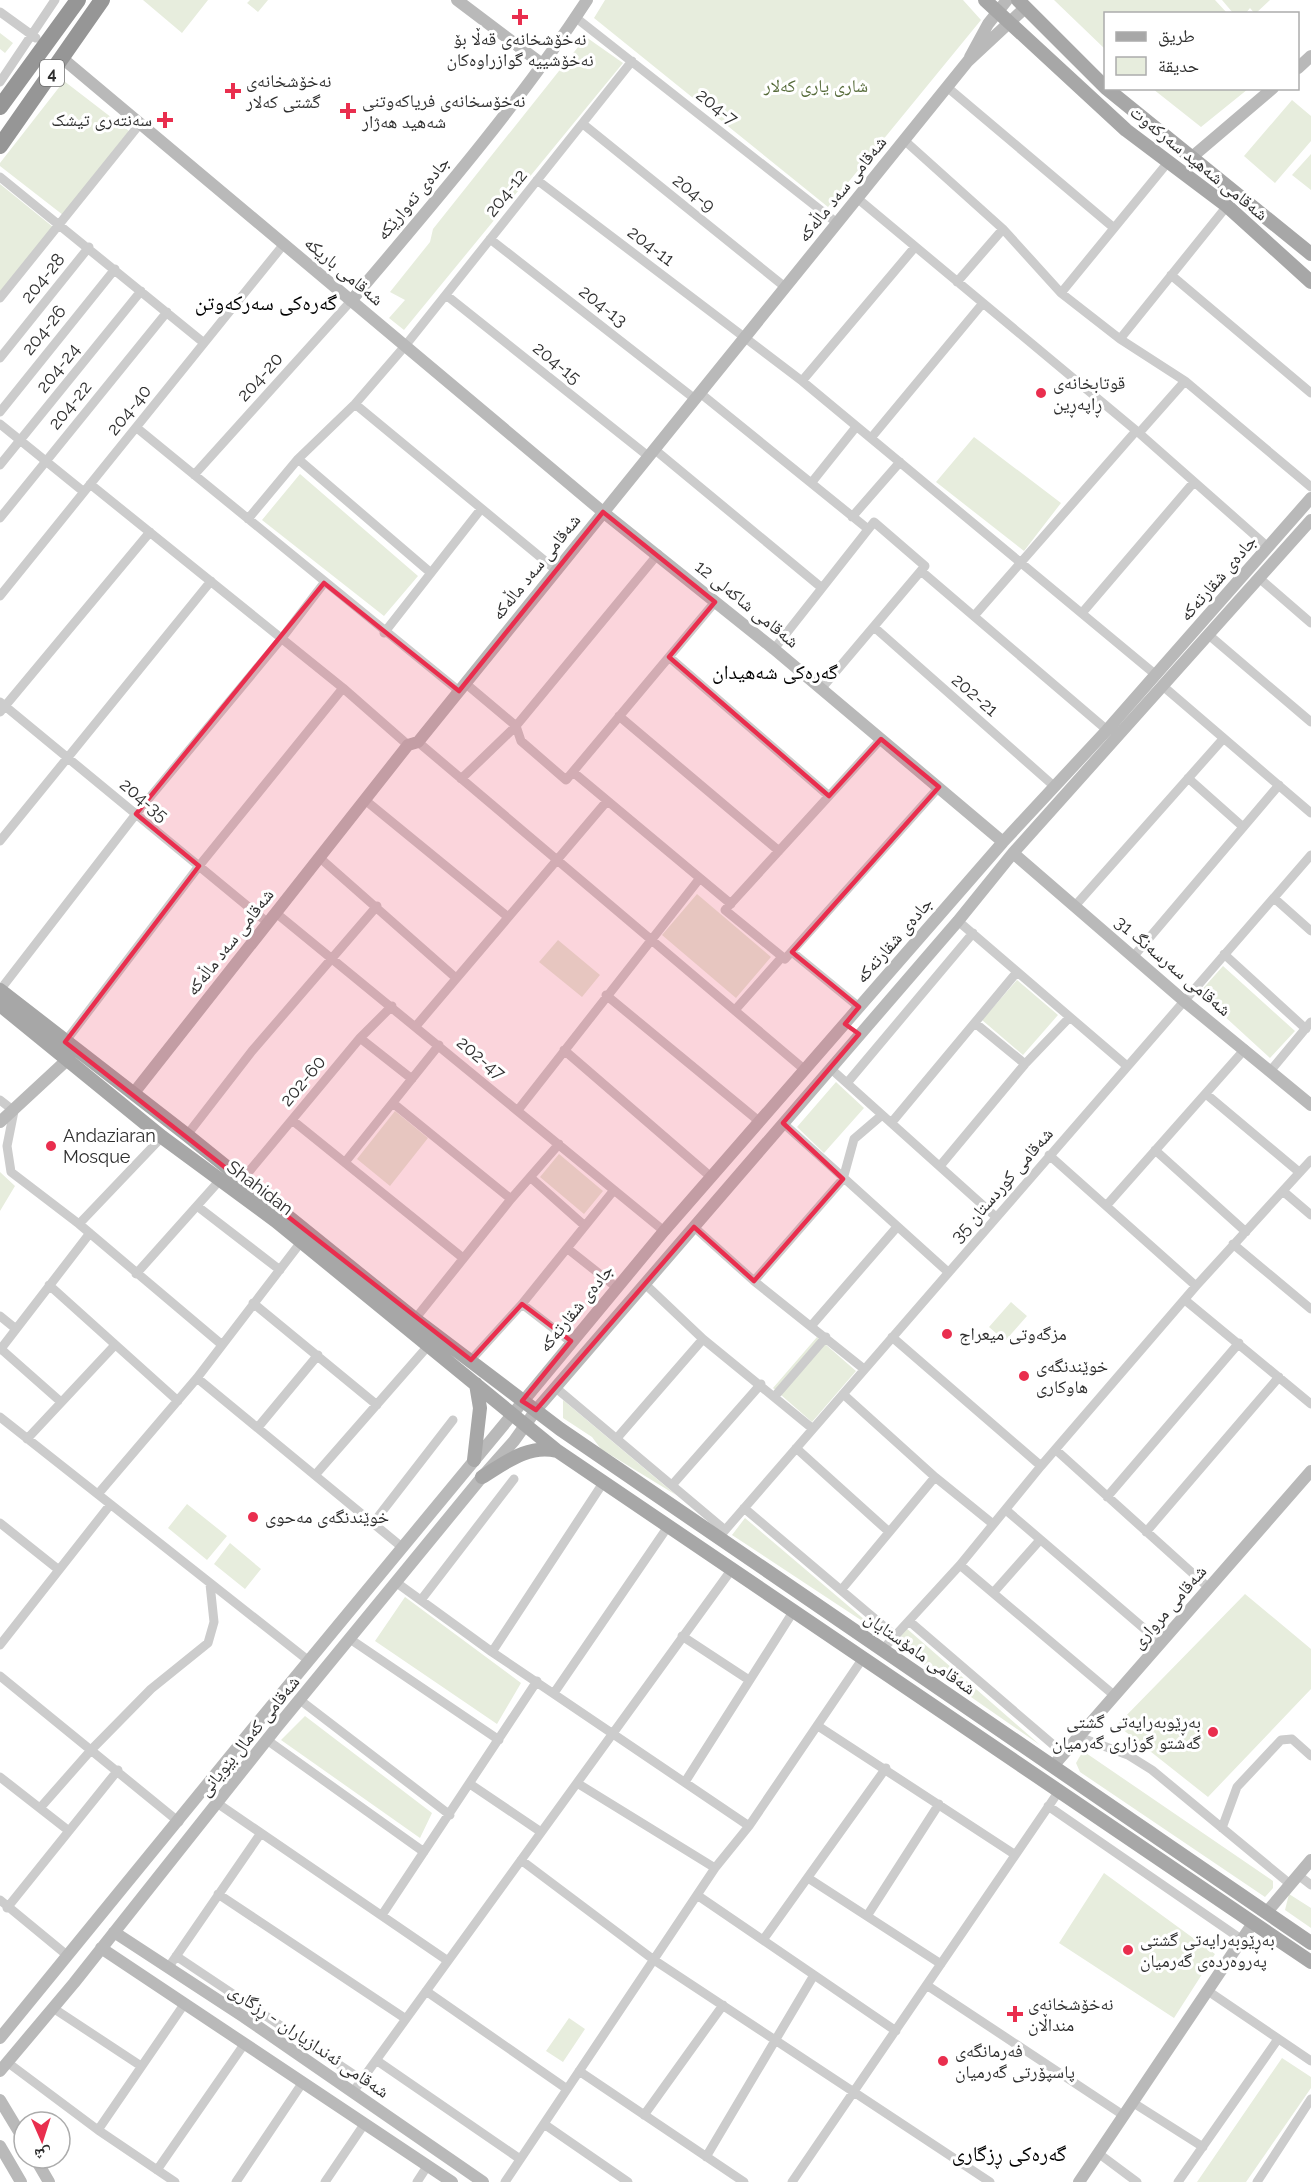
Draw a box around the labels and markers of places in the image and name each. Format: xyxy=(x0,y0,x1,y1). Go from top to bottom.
marker: نەخۆشخانەی قەڵا بۆ نەخۆشییە گوازراوەکان xyxy=(511,8,529,26)
place label: نەخۆشخانەی قەڵا بۆ نەخۆشییە گوازراوەکان xyxy=(446,27,594,71)
place label: نەخۆشخانەی گشتی کەلار xyxy=(245,70,332,113)
marker: نەخۆشخانەی گشتی کەلار xyxy=(224,82,242,100)
place label: نەخۆسخانەی فریاکەوتنی شەهید هەژار xyxy=(361,90,526,132)
marker: نەخۆسخانەی فریاکەوتنی شەهید هەژار xyxy=(339,102,357,120)
place label: سەنتەری تیشک xyxy=(51,109,152,131)
marker: سەنتەری تیشک xyxy=(156,111,174,129)
place label: قوتابخانەی ڕاپەڕین xyxy=(1053,372,1125,418)
marker: قوتابخانەی ڕاپەڕین xyxy=(1034,386,1048,400)
place label: Andaziaran Mosque xyxy=(63,1125,156,1167)
marker: Andaziaran Mosque xyxy=(44,1139,58,1153)
place label: مزگەوتی میعراج xyxy=(959,1323,1067,1346)
marker: مزگەوتی میعراج xyxy=(940,1327,954,1341)
place label: خوێندنگەی هاوکاری xyxy=(1036,1355,1108,1398)
marker: خوێندنگەی هاوکاری xyxy=(1017,1369,1031,1383)
place label: خوێندنگەی مەحوی xyxy=(265,1506,389,1528)
marker: خوێندنگەی مەحوی xyxy=(246,1510,260,1524)
place label: بەڕێوبەرایەتی گشتی گەشتو گوزاری گەرمیان xyxy=(1052,1711,1202,1754)
marker: بەڕێوبەرایەتی گشتی گەشتو گوزاری گەرمیان xyxy=(1206,1725,1220,1739)
place label: بەڕێوبەرایەتی گشتی پەروەردەی گەرمیان xyxy=(1140,1929,1275,1972)
marker: بەڕێوبەرایەتی گشتی پەروەردەی گەرمیان xyxy=(1121,1943,1135,1957)
place label: نەخۆشخانەی منداڵان xyxy=(1028,1993,1114,2036)
marker: نەخۆشخانەی منداڵان xyxy=(1006,2005,1024,2023)
place label: فەرمانگەی پاسپۆرتی گەرمیان xyxy=(955,2040,1075,2083)
marker: فەرمانگەی پاسپۆرتی گەرمیان xyxy=(936,2054,950,2068)

